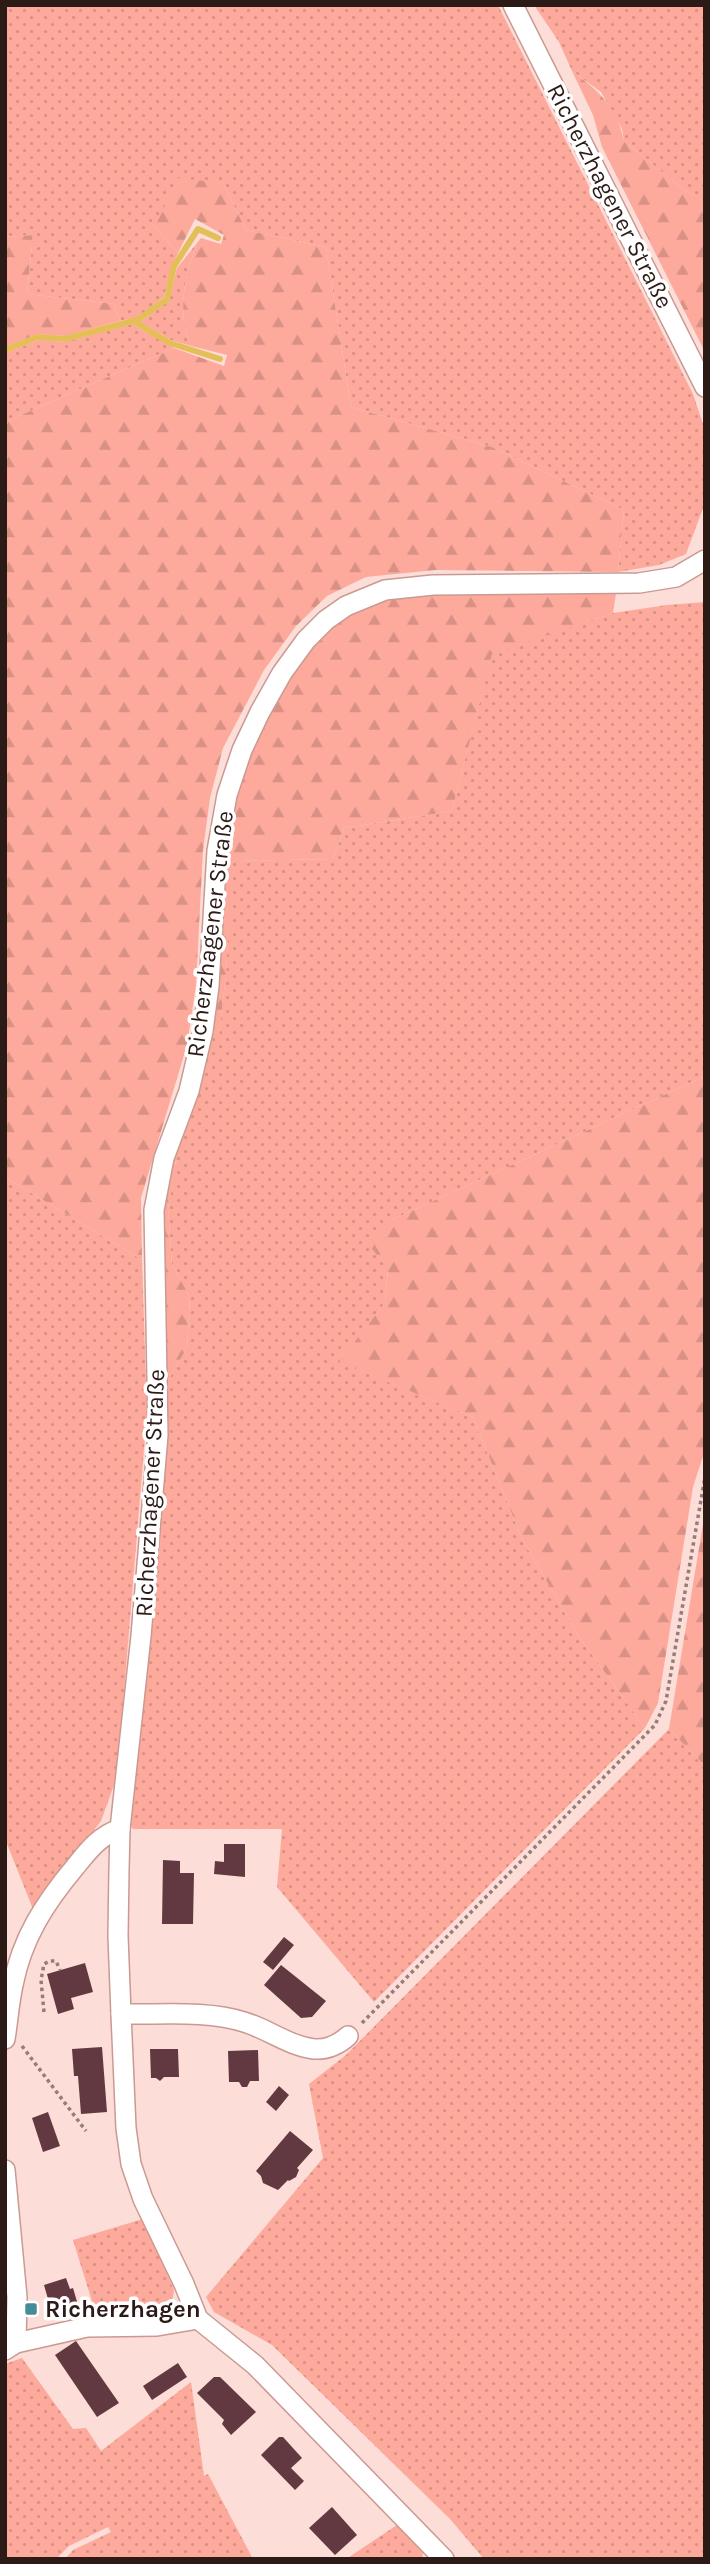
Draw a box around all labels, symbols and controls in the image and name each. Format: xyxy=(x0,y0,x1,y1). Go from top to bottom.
street label: Richerzhagener Straße xyxy=(541,79,679,313)
street label: Richerzhagener Straße xyxy=(181,809,239,1059)
street label: Richerzhagener Straße xyxy=(130,1368,170,1618)
place label: Richerzhagen xyxy=(45,2295,201,2323)
marker: Richerzhagen xyxy=(23,2301,39,2317)

